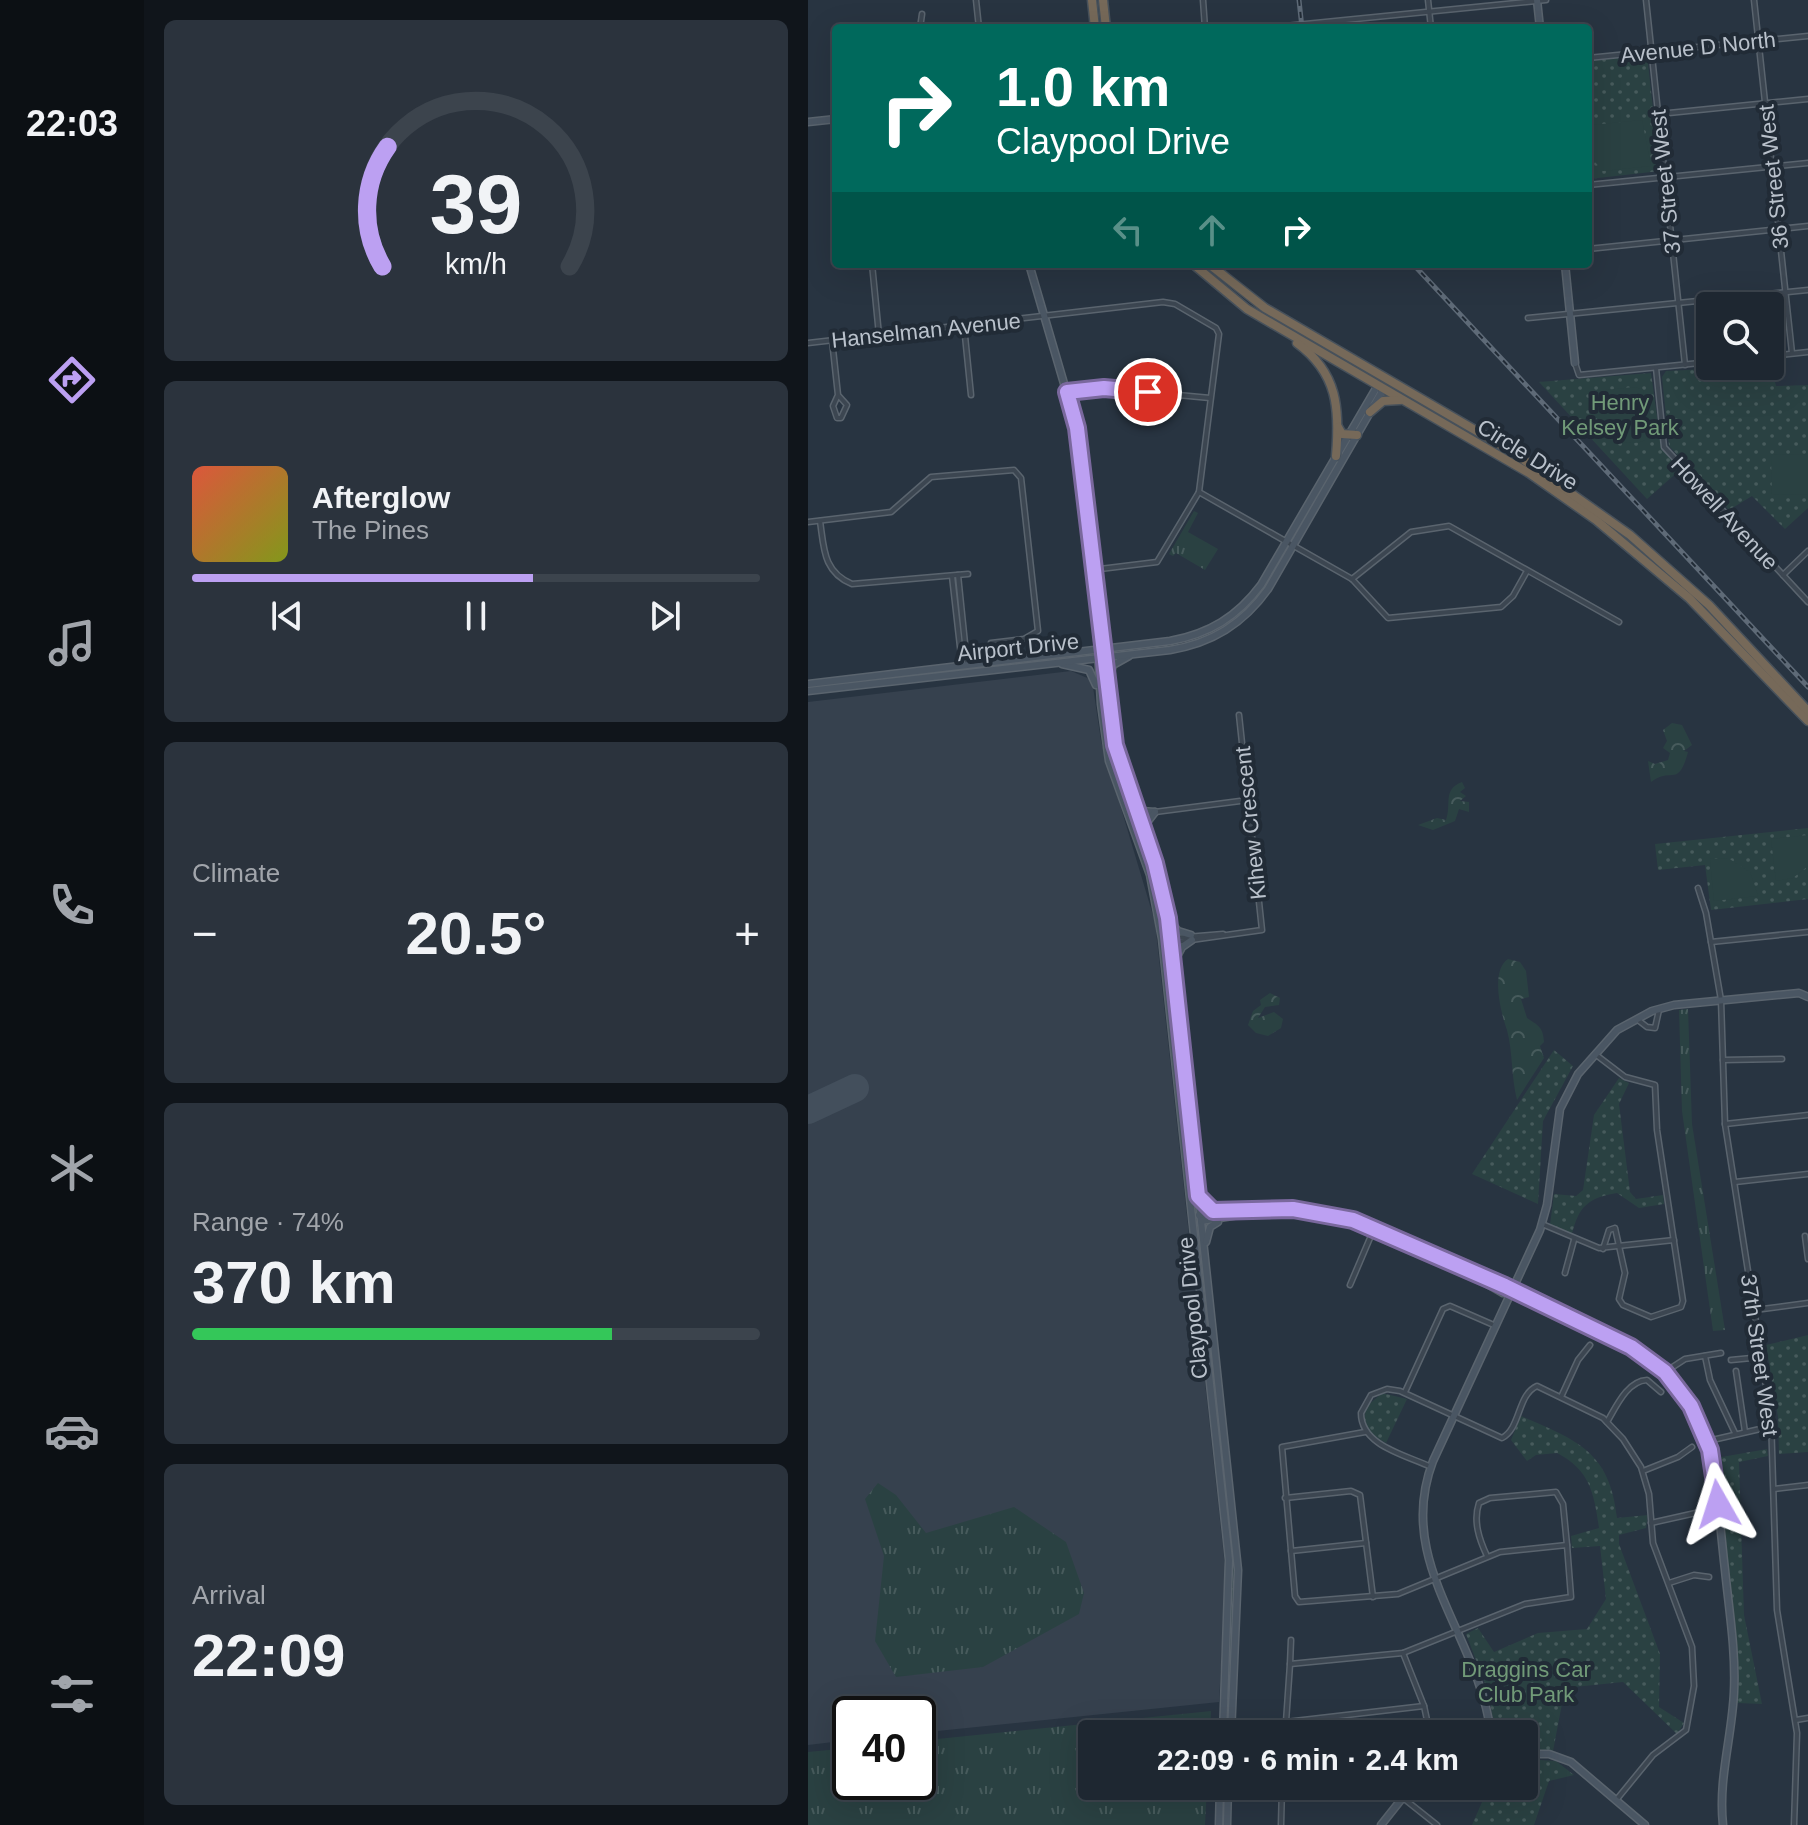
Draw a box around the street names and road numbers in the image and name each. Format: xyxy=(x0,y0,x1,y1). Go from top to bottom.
street label: Avenue D North xyxy=(1619,27,1777,68)
street label: 36 Street West xyxy=(1753,103,1794,250)
street label: 37 Street West xyxy=(1645,108,1686,255)
street label: Hanselman Avenue xyxy=(830,308,1022,353)
street label: Circle Drive xyxy=(1473,414,1583,495)
street label: Howell Avenue xyxy=(1666,452,1783,575)
street label: Airport Drive xyxy=(956,629,1080,666)
street label: Kihew Crescent xyxy=(1230,745,1271,901)
street label: Claypool Drive xyxy=(1173,1236,1212,1380)
street label: 37th Street West xyxy=(1736,1272,1783,1438)

